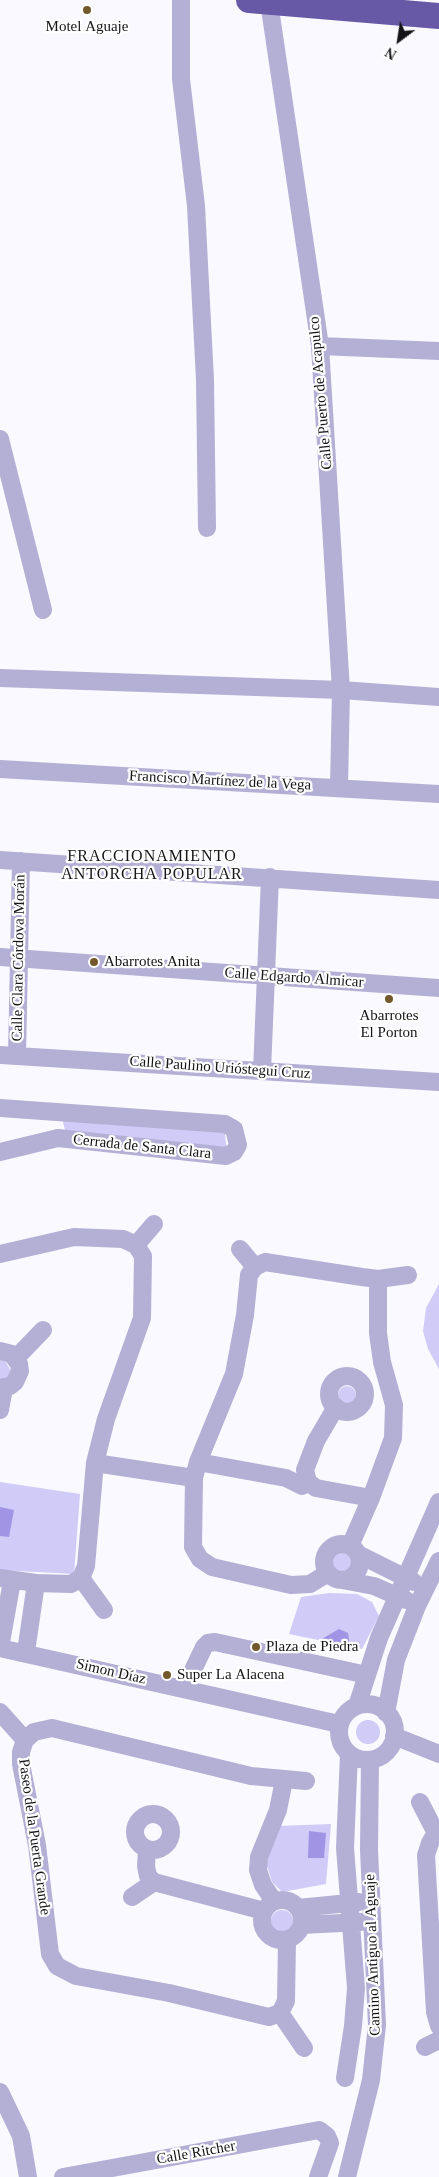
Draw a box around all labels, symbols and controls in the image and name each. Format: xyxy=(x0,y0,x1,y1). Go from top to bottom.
marker: Motel Aguaje xyxy=(81,4,93,16)
north arrow xyxy=(374,15,424,65)
place label: Motel Aguaje xyxy=(46,18,128,36)
text: N xyxy=(383,44,399,62)
street label: Calle Puerto de Acapulco xyxy=(305,316,337,470)
street label: Francisco Martínez de la Vega xyxy=(128,767,312,795)
district label: FRACCIONAMIENTO ANTORCHA POPULAR xyxy=(59,847,245,885)
street label: Calle Clara Córdova Morán xyxy=(9,874,29,1042)
place label: Abarrotes Anita xyxy=(104,953,200,971)
marker: Abarrotes Anita xyxy=(88,956,100,968)
street label: Calle Edgardo Almicar xyxy=(224,964,364,992)
marker: Abarrotes El Porton xyxy=(383,993,395,1005)
place label: Abarrotes El Porton xyxy=(359,1007,419,1042)
street label: Calle Paulino Urióstegui Cruz xyxy=(129,1053,311,1083)
street label: Cerrada de Santa Clara xyxy=(72,1131,212,1163)
place label: Plaza de Piedra xyxy=(266,1638,358,1656)
marker: Plaza de Piedra xyxy=(250,1641,262,1653)
street label: Simon Díaz xyxy=(74,1655,148,1689)
place label: Super La Alacena xyxy=(177,1666,284,1684)
marker: Super La Alacena xyxy=(161,1669,173,1681)
street label: Paseo de la Puerta Grande xyxy=(14,1758,54,1916)
street label: Camino Antiguo al Aguaje xyxy=(361,1874,385,2036)
street label: Calle Ritcher xyxy=(155,2137,237,2169)

